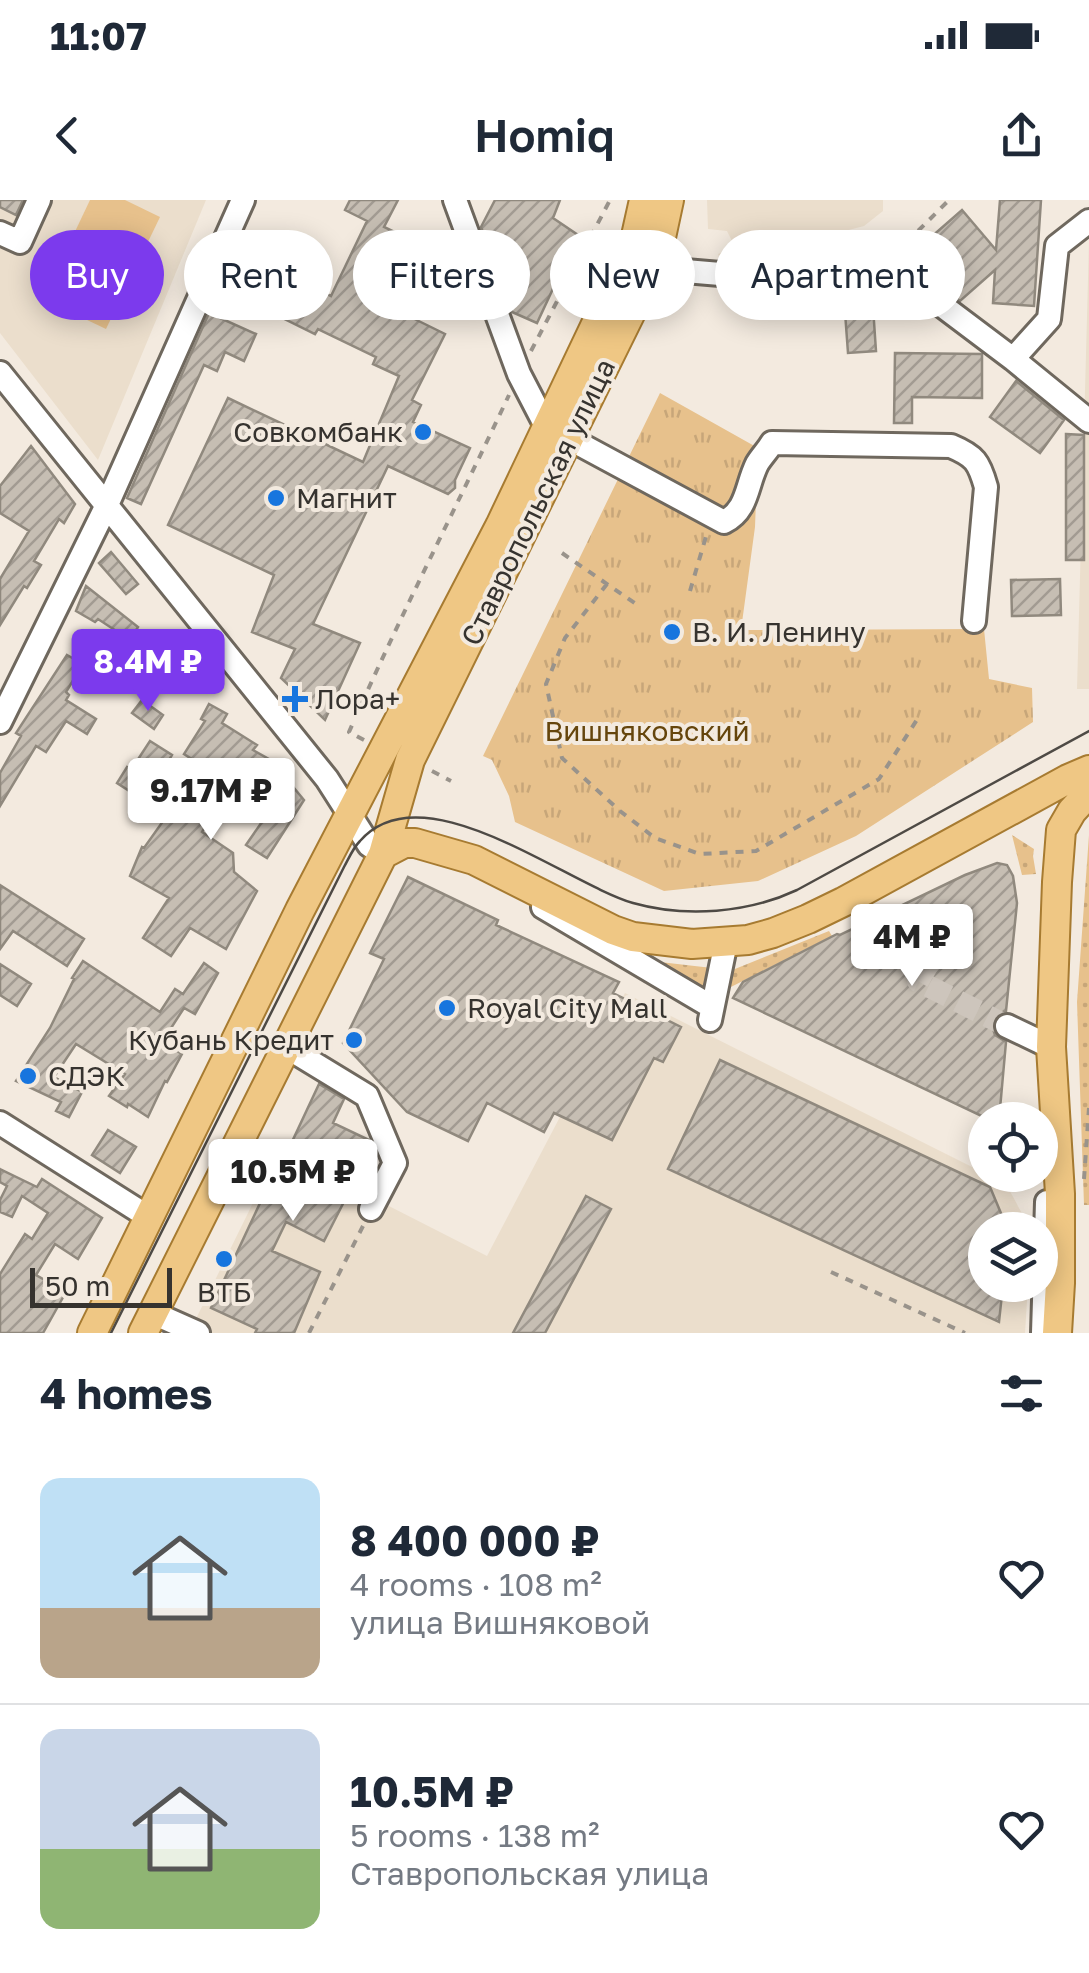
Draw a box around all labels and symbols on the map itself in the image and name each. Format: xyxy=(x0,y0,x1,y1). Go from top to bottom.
street label: Ставропольская улица xyxy=(454,353,621,650)
place label: Совкомбанк xyxy=(233,415,403,448)
marker: Совкомбанк xyxy=(412,421,434,443)
place label: Магнит xyxy=(296,481,397,514)
marker: Магнит xyxy=(265,487,287,509)
place label: В. И. Ленину xyxy=(692,615,866,648)
marker: В. И. Ленину xyxy=(661,621,683,643)
pin: 8.4M ₽ xyxy=(67,629,229,714)
place label: Лора+ xyxy=(315,682,400,715)
marker: Лора+ xyxy=(284,688,306,710)
park label: Вишняковский xyxy=(544,714,750,747)
pin: 9.17M ₽ xyxy=(119,758,303,843)
pin: 4M ₽ xyxy=(853,904,971,989)
place label: Royal City Mall xyxy=(467,991,667,1024)
marker: Royal City Mall xyxy=(436,997,458,1019)
place label: Кубань Кредит xyxy=(128,1023,334,1056)
marker: Кубань Кредит xyxy=(343,1029,365,1051)
place label: СДЭК xyxy=(48,1059,125,1092)
marker: СДЭК xyxy=(17,1065,39,1087)
pin: 10.5M ₽ xyxy=(201,1139,385,1224)
marker: ВТБ xyxy=(213,1248,235,1270)
scale bar xyxy=(30,1263,172,1308)
place label: ВТБ xyxy=(197,1275,251,1308)

